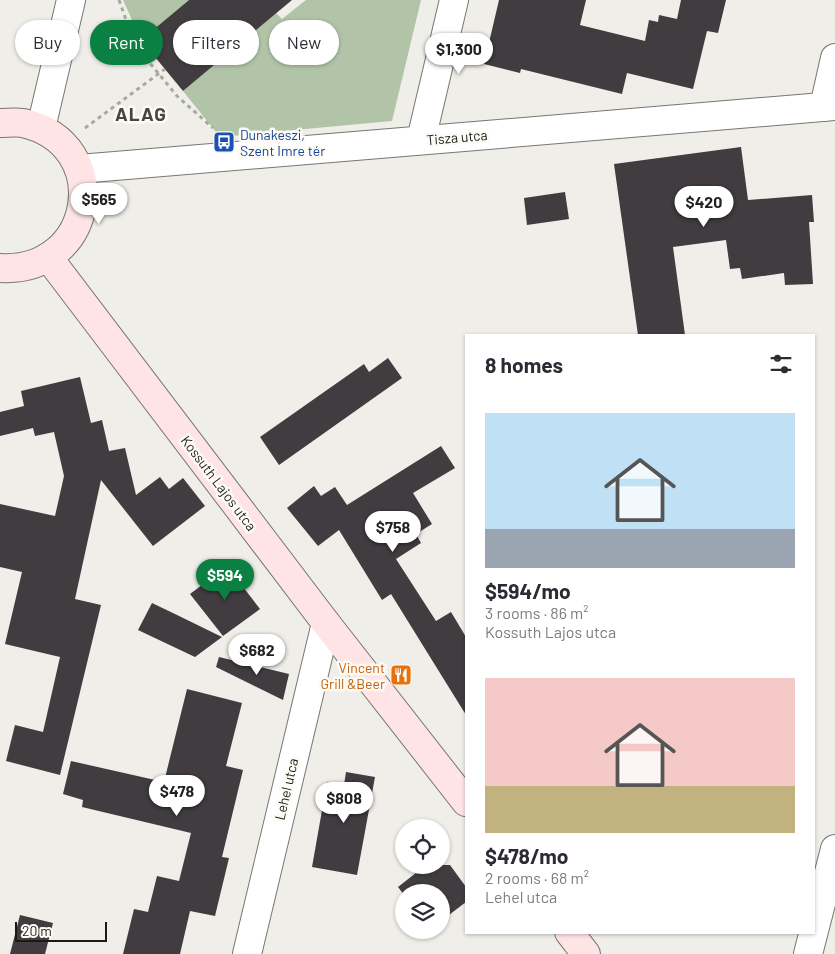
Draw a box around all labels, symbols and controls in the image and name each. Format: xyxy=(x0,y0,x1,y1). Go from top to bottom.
chip: Buy xyxy=(15,20,80,65)
chip: Rent xyxy=(90,20,163,65)
chip: Filters xyxy=(173,20,259,65)
chip: New xyxy=(269,20,339,65)
pin: $1,300 xyxy=(418,32,500,75)
text: $1,300 xyxy=(436,39,482,58)
district label: ALAG xyxy=(115,102,167,125)
place label: Dunakeszi, Szent Imre tér xyxy=(240,126,325,159)
street label: Tisza utca xyxy=(426,126,488,148)
bus stop icon: Dunakeszi, Szent Imre tér xyxy=(212,130,236,154)
pin: $565 xyxy=(69,182,129,225)
pin: $420 xyxy=(674,186,734,228)
text: $565 xyxy=(82,189,117,208)
text: $420 xyxy=(686,192,722,211)
icon: filters xyxy=(767,350,795,378)
text: 8 homes xyxy=(485,352,563,377)
street label: Kossuth Lajos utca xyxy=(178,432,260,534)
icon: home xyxy=(595,445,685,535)
pin: $758 xyxy=(363,510,423,553)
text: $758 xyxy=(376,517,410,536)
pin: $594 xyxy=(195,558,255,601)
text: $594 xyxy=(207,565,243,584)
text: $594/mo xyxy=(485,578,571,603)
text: 3 rooms · 86 m² xyxy=(485,603,589,622)
text: Kossuth Lajos utca xyxy=(485,622,616,641)
pin: $682 xyxy=(227,634,287,676)
text: $682 xyxy=(239,640,275,659)
place label: Vincent Grill &Beer xyxy=(321,659,385,692)
restaurant icon: Vincent Grill &Beer xyxy=(389,663,413,687)
icon: home xyxy=(595,710,685,800)
street label: Lehel utca xyxy=(271,756,301,822)
pin: $478 xyxy=(147,774,207,817)
text: $478 xyxy=(160,781,194,800)
pin: $808 xyxy=(314,782,374,824)
text: $808 xyxy=(326,788,362,807)
map controls xyxy=(395,819,450,939)
button: locate xyxy=(395,819,450,874)
text: $478/mo xyxy=(485,843,568,868)
text: 2 rooms · 68 m² xyxy=(485,868,589,887)
button: layers xyxy=(395,884,450,939)
text: Lehel utca xyxy=(485,887,557,906)
scale bar xyxy=(15,919,108,942)
text: 20 m xyxy=(22,922,52,939)

